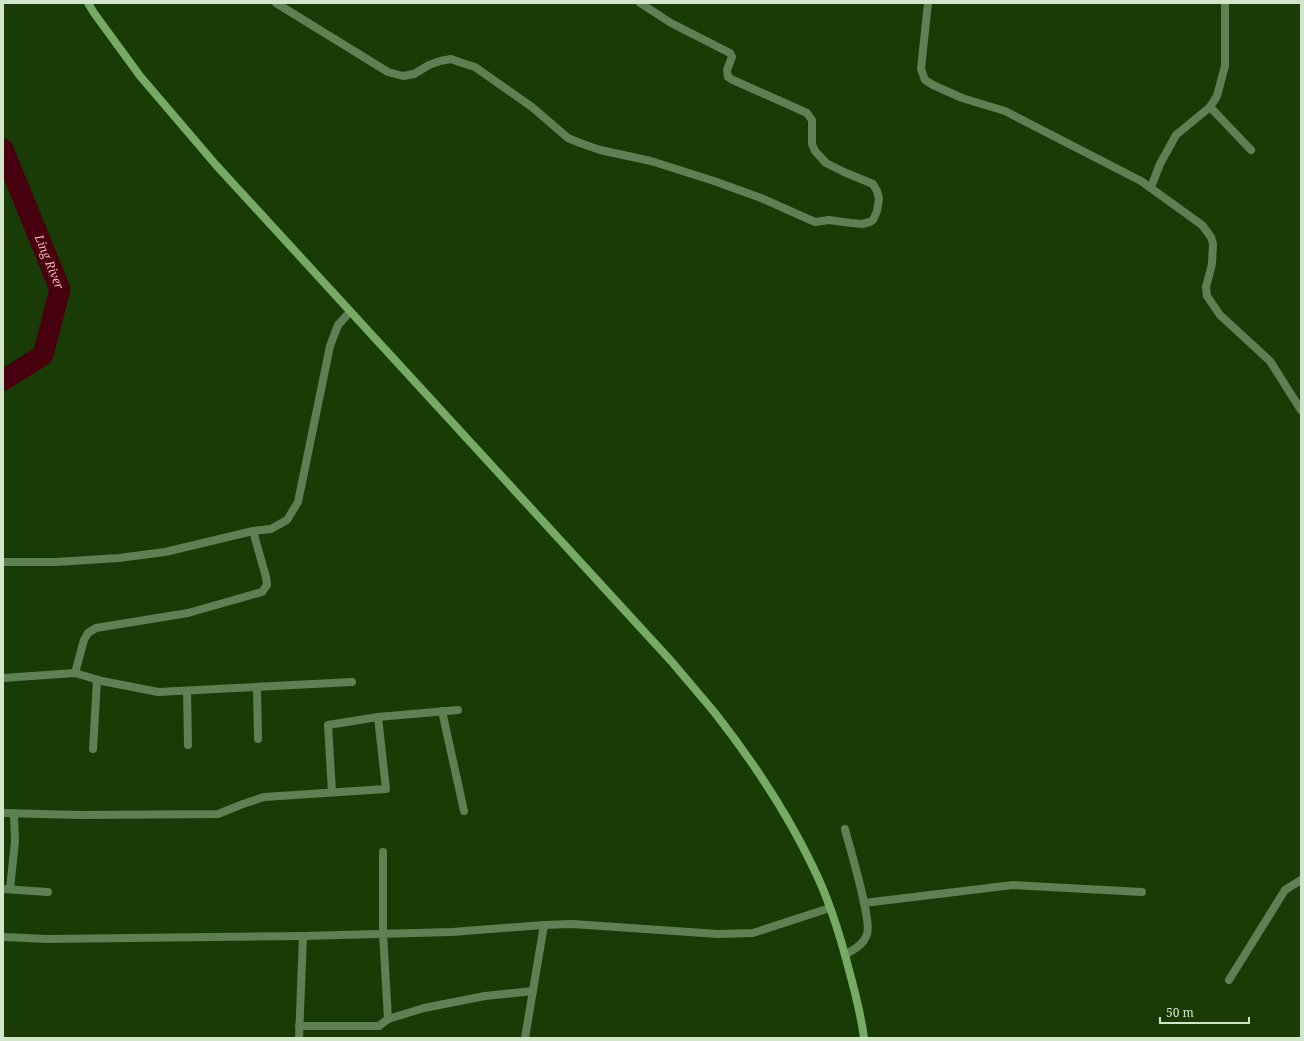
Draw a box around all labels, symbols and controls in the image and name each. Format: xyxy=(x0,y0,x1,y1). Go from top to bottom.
water label: Ling River xyxy=(30,231,68,292)
scale bar xyxy=(1160,999,1249,1025)
text: 50 m xyxy=(1166,1004,1194,1021)

